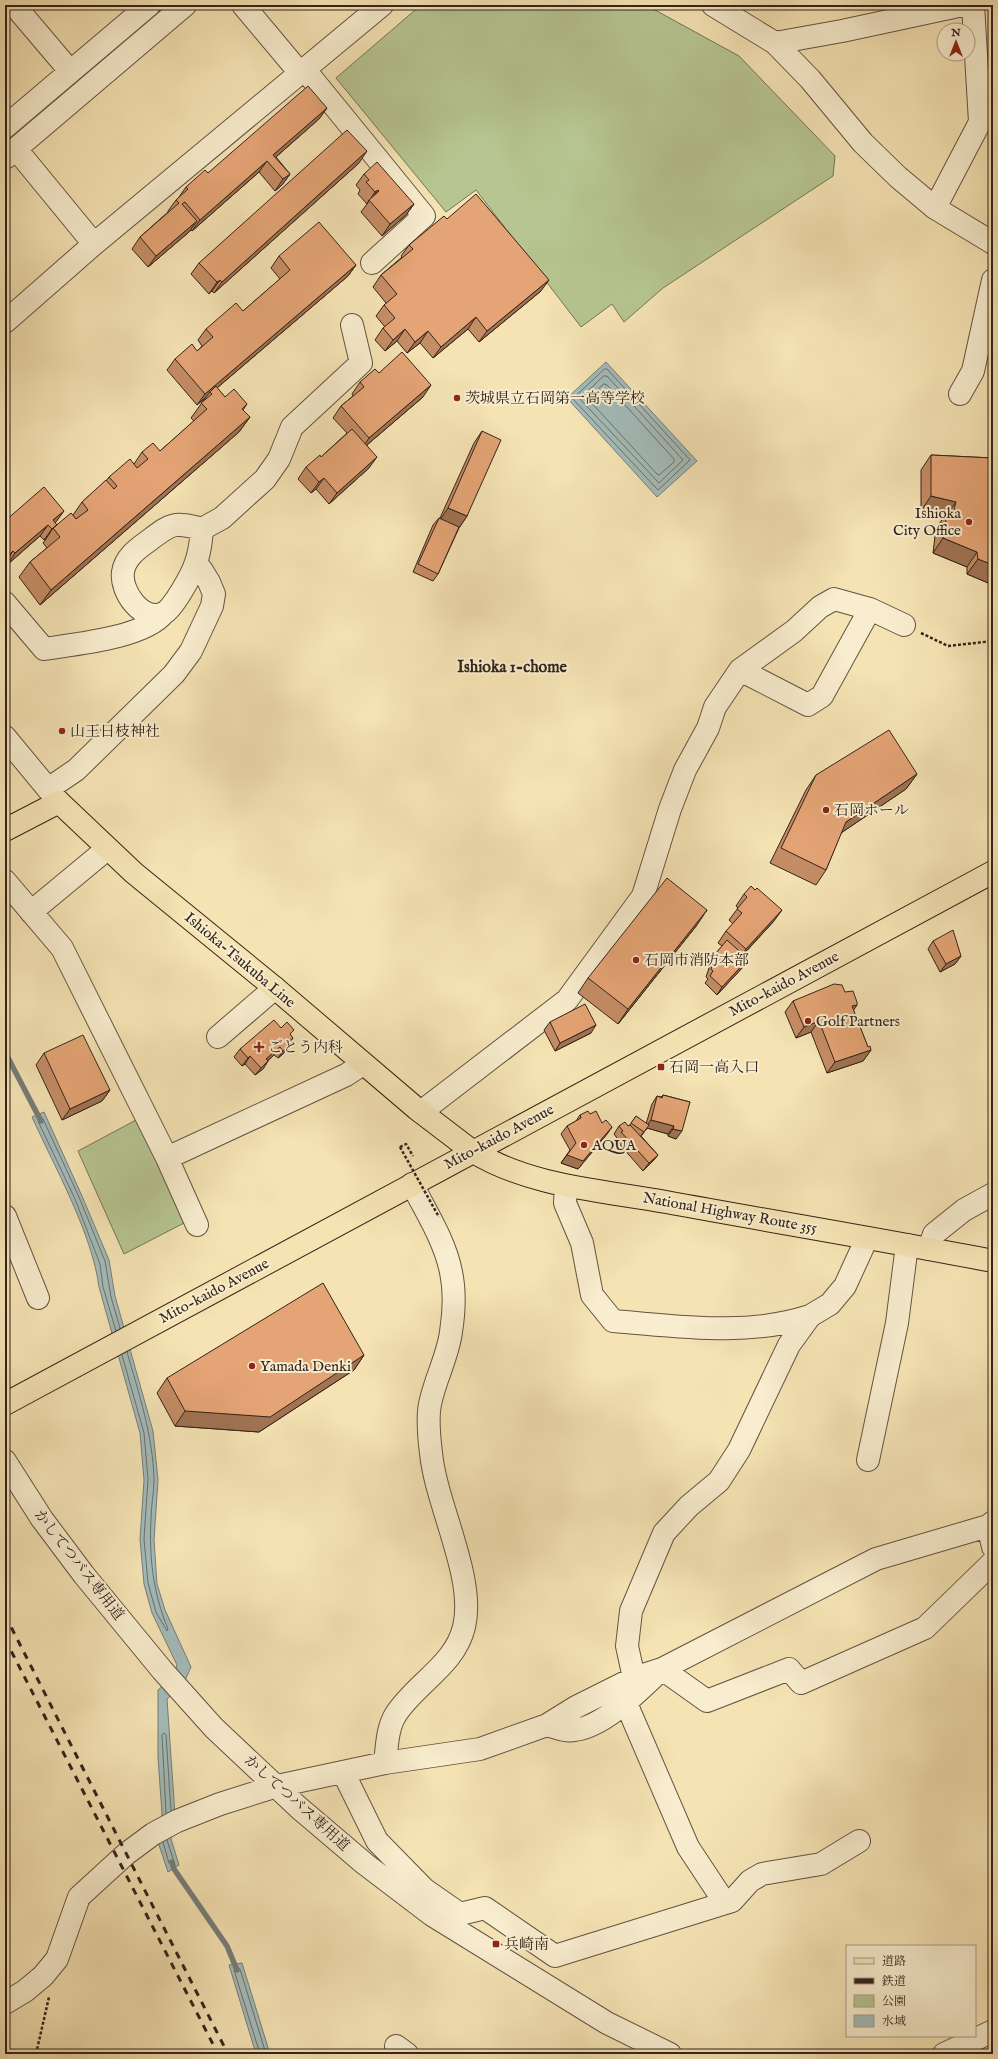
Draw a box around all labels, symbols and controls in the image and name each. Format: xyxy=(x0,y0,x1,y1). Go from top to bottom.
north arrow xyxy=(936,22,976,62)
text: N xyxy=(950,26,961,40)
place label: 茨城県立石岡第一高等学校 xyxy=(465,389,645,408)
marker: 茨城県立石岡第一高等学校 xyxy=(452,393,462,403)
place label: Ishioka City Office xyxy=(893,504,962,540)
marker: Ishioka City Office xyxy=(964,517,974,527)
district label: Ishioka 1-chome xyxy=(457,658,568,678)
place label: 山王日枝神社 xyxy=(70,722,160,741)
marker: 山王日枝神社 xyxy=(57,726,67,736)
place label: 石岡ホール xyxy=(834,801,909,820)
marker: 石岡ホール xyxy=(821,805,831,815)
street label: Ishioka-Tsukuba Line xyxy=(181,908,299,1012)
street label: Mito-kaido Avenue xyxy=(726,947,842,1021)
place label: 石岡市消防本部 xyxy=(644,951,749,970)
marker: 石岡市消防本部 xyxy=(631,955,641,965)
place label: Golf Partners xyxy=(816,1012,900,1031)
marker: Golf Partners xyxy=(803,1016,813,1026)
place label: ごとう内科 xyxy=(268,1038,343,1057)
marker: ごとう内科 xyxy=(253,1041,265,1053)
place label: 石岡一高入口 xyxy=(669,1058,759,1077)
marker: 石岡一高入口 xyxy=(656,1062,666,1072)
street label: Mito-kaido Avenue xyxy=(441,1100,557,1174)
place label: AQUA xyxy=(591,1136,637,1155)
marker: AQUA xyxy=(579,1140,589,1150)
street label: National Highway Route 355 xyxy=(641,1188,819,1238)
street label: Mito-kaido Avenue xyxy=(156,1254,272,1328)
place label: Yamada Denki xyxy=(260,1357,351,1376)
marker: Yamada Denki xyxy=(247,1361,257,1371)
street label: かしてつバス専用道 xyxy=(30,1506,128,1624)
street label: かしてつバス専用道 xyxy=(240,1751,354,1855)
place label: 兵崎南 xyxy=(504,1935,549,1954)
marker: 兵崎南 xyxy=(491,1939,501,1949)
legend xyxy=(846,1945,976,2037)
text: 道路 xyxy=(882,1954,906,1969)
text: 鉄道 xyxy=(881,1974,906,1989)
text: 公園 xyxy=(882,1994,906,2009)
text: 水域 xyxy=(882,2014,906,2029)

